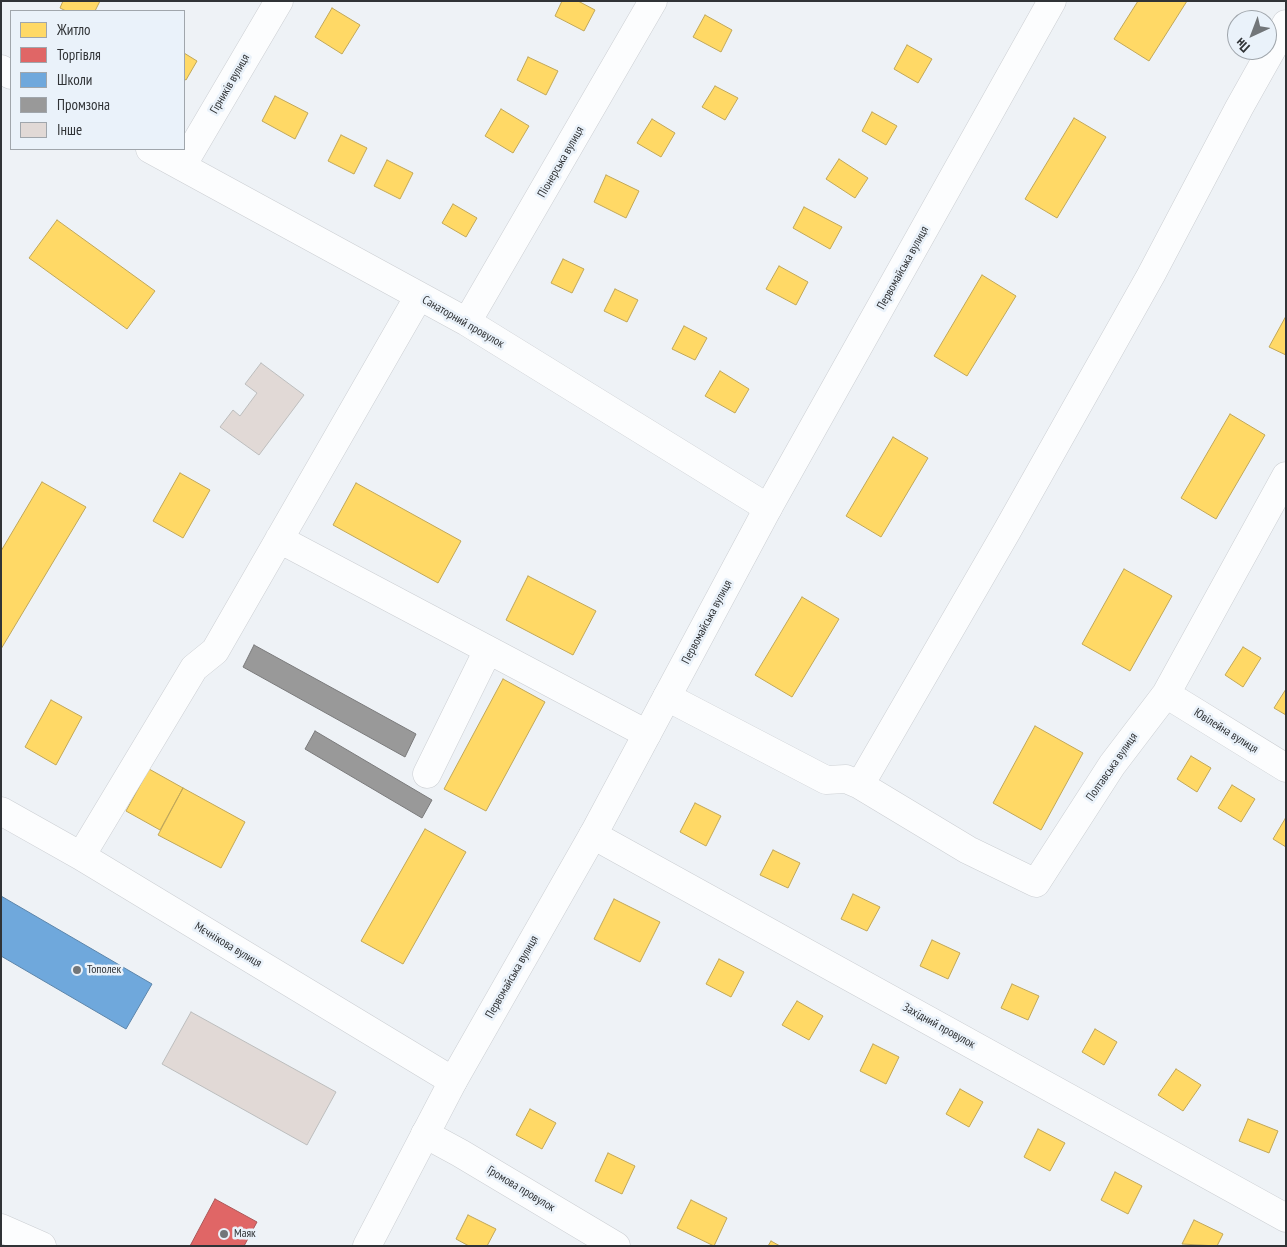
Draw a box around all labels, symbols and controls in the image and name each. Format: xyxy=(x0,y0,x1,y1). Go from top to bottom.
legend xyxy=(10,10,185,150)
north arrow xyxy=(1227,10,1277,60)
text: Житло xyxy=(57,20,91,39)
text: Пн xyxy=(1231,34,1254,56)
text: Торгівля xyxy=(57,45,101,64)
street label: Гірників вулиця xyxy=(207,52,253,116)
text: Школи xyxy=(57,70,92,89)
text: Промзона xyxy=(57,95,110,114)
text: Інше xyxy=(57,120,82,139)
street label: Піонерська вулиця xyxy=(535,124,587,200)
street label: Первомайська вулиця xyxy=(874,224,932,312)
street label: Санаторний провулок xyxy=(419,293,507,351)
street label: Первомайська вулиця xyxy=(679,578,735,666)
street label: Ювілейна вулиця xyxy=(1191,706,1261,756)
street label: Полтавська вулиця xyxy=(1083,730,1141,804)
street label: Мєчнікова вулиця xyxy=(192,919,264,971)
street label: Первомайська вулиця xyxy=(483,933,541,1021)
place label: Тополек xyxy=(87,963,121,977)
marker: Тополек xyxy=(71,964,83,976)
street label: Західний провулок xyxy=(900,1000,978,1052)
street label: Громова провулок xyxy=(484,1163,558,1215)
place label: Маяк xyxy=(234,1227,256,1241)
marker: Маяк xyxy=(218,1228,230,1240)

